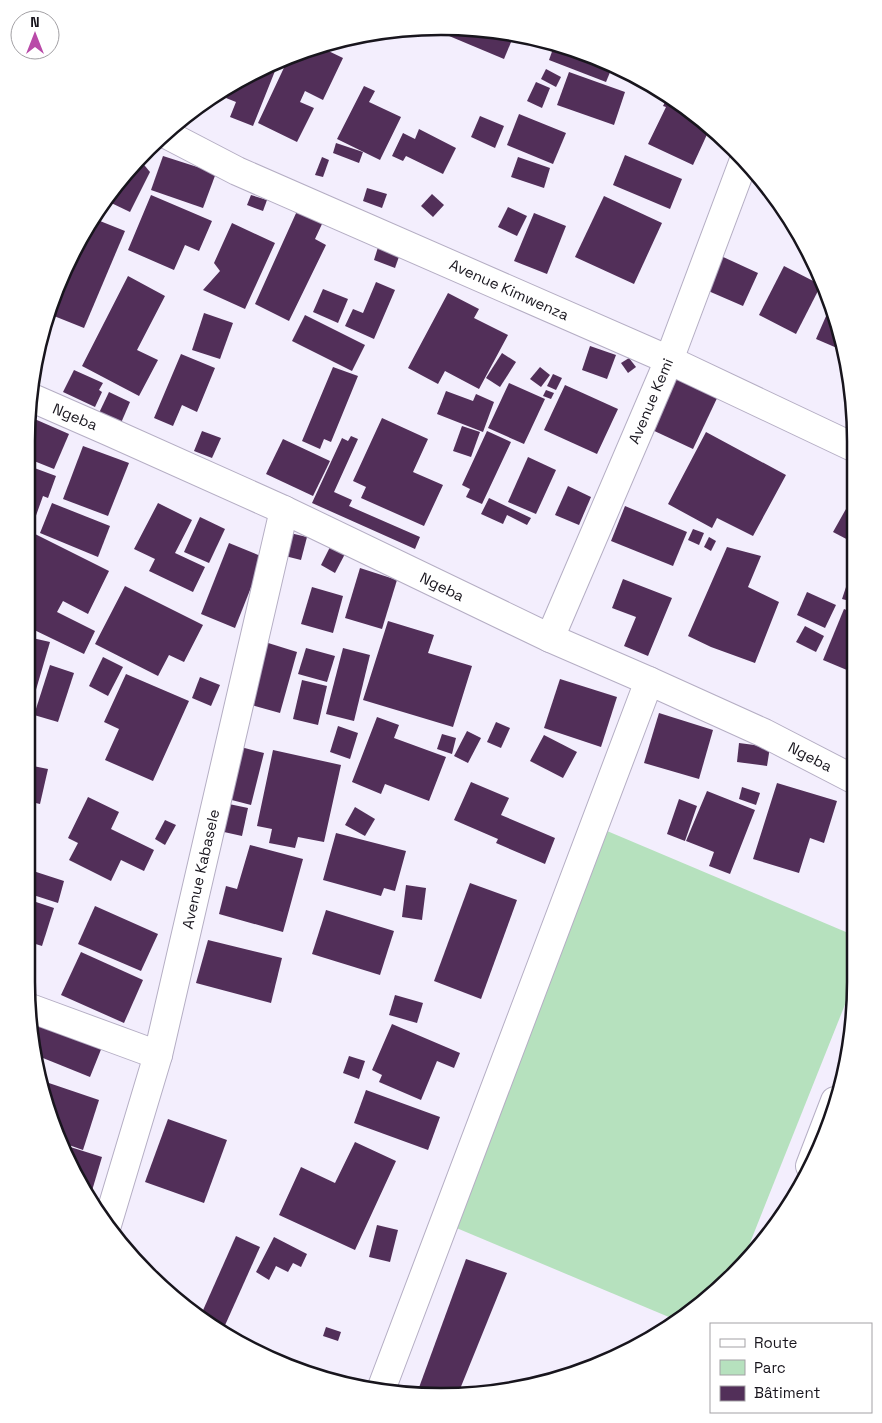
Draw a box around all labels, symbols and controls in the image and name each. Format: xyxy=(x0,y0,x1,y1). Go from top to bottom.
north arrow xyxy=(10,10,60,60)
text: N xyxy=(30,13,40,31)
street label: Avenue Kimwenza xyxy=(446,255,572,325)
street label: Avenue Kemi xyxy=(624,355,677,446)
street label: Ngeba xyxy=(50,399,101,435)
street label: Ngeba xyxy=(417,568,468,605)
street label: Ngeba xyxy=(785,737,836,776)
street label: Avenue Kabasele xyxy=(178,807,224,931)
legend xyxy=(710,1323,872,1413)
text: Route xyxy=(754,1333,798,1352)
text: Parc xyxy=(754,1358,786,1377)
text: Bâtiment xyxy=(754,1383,820,1402)

